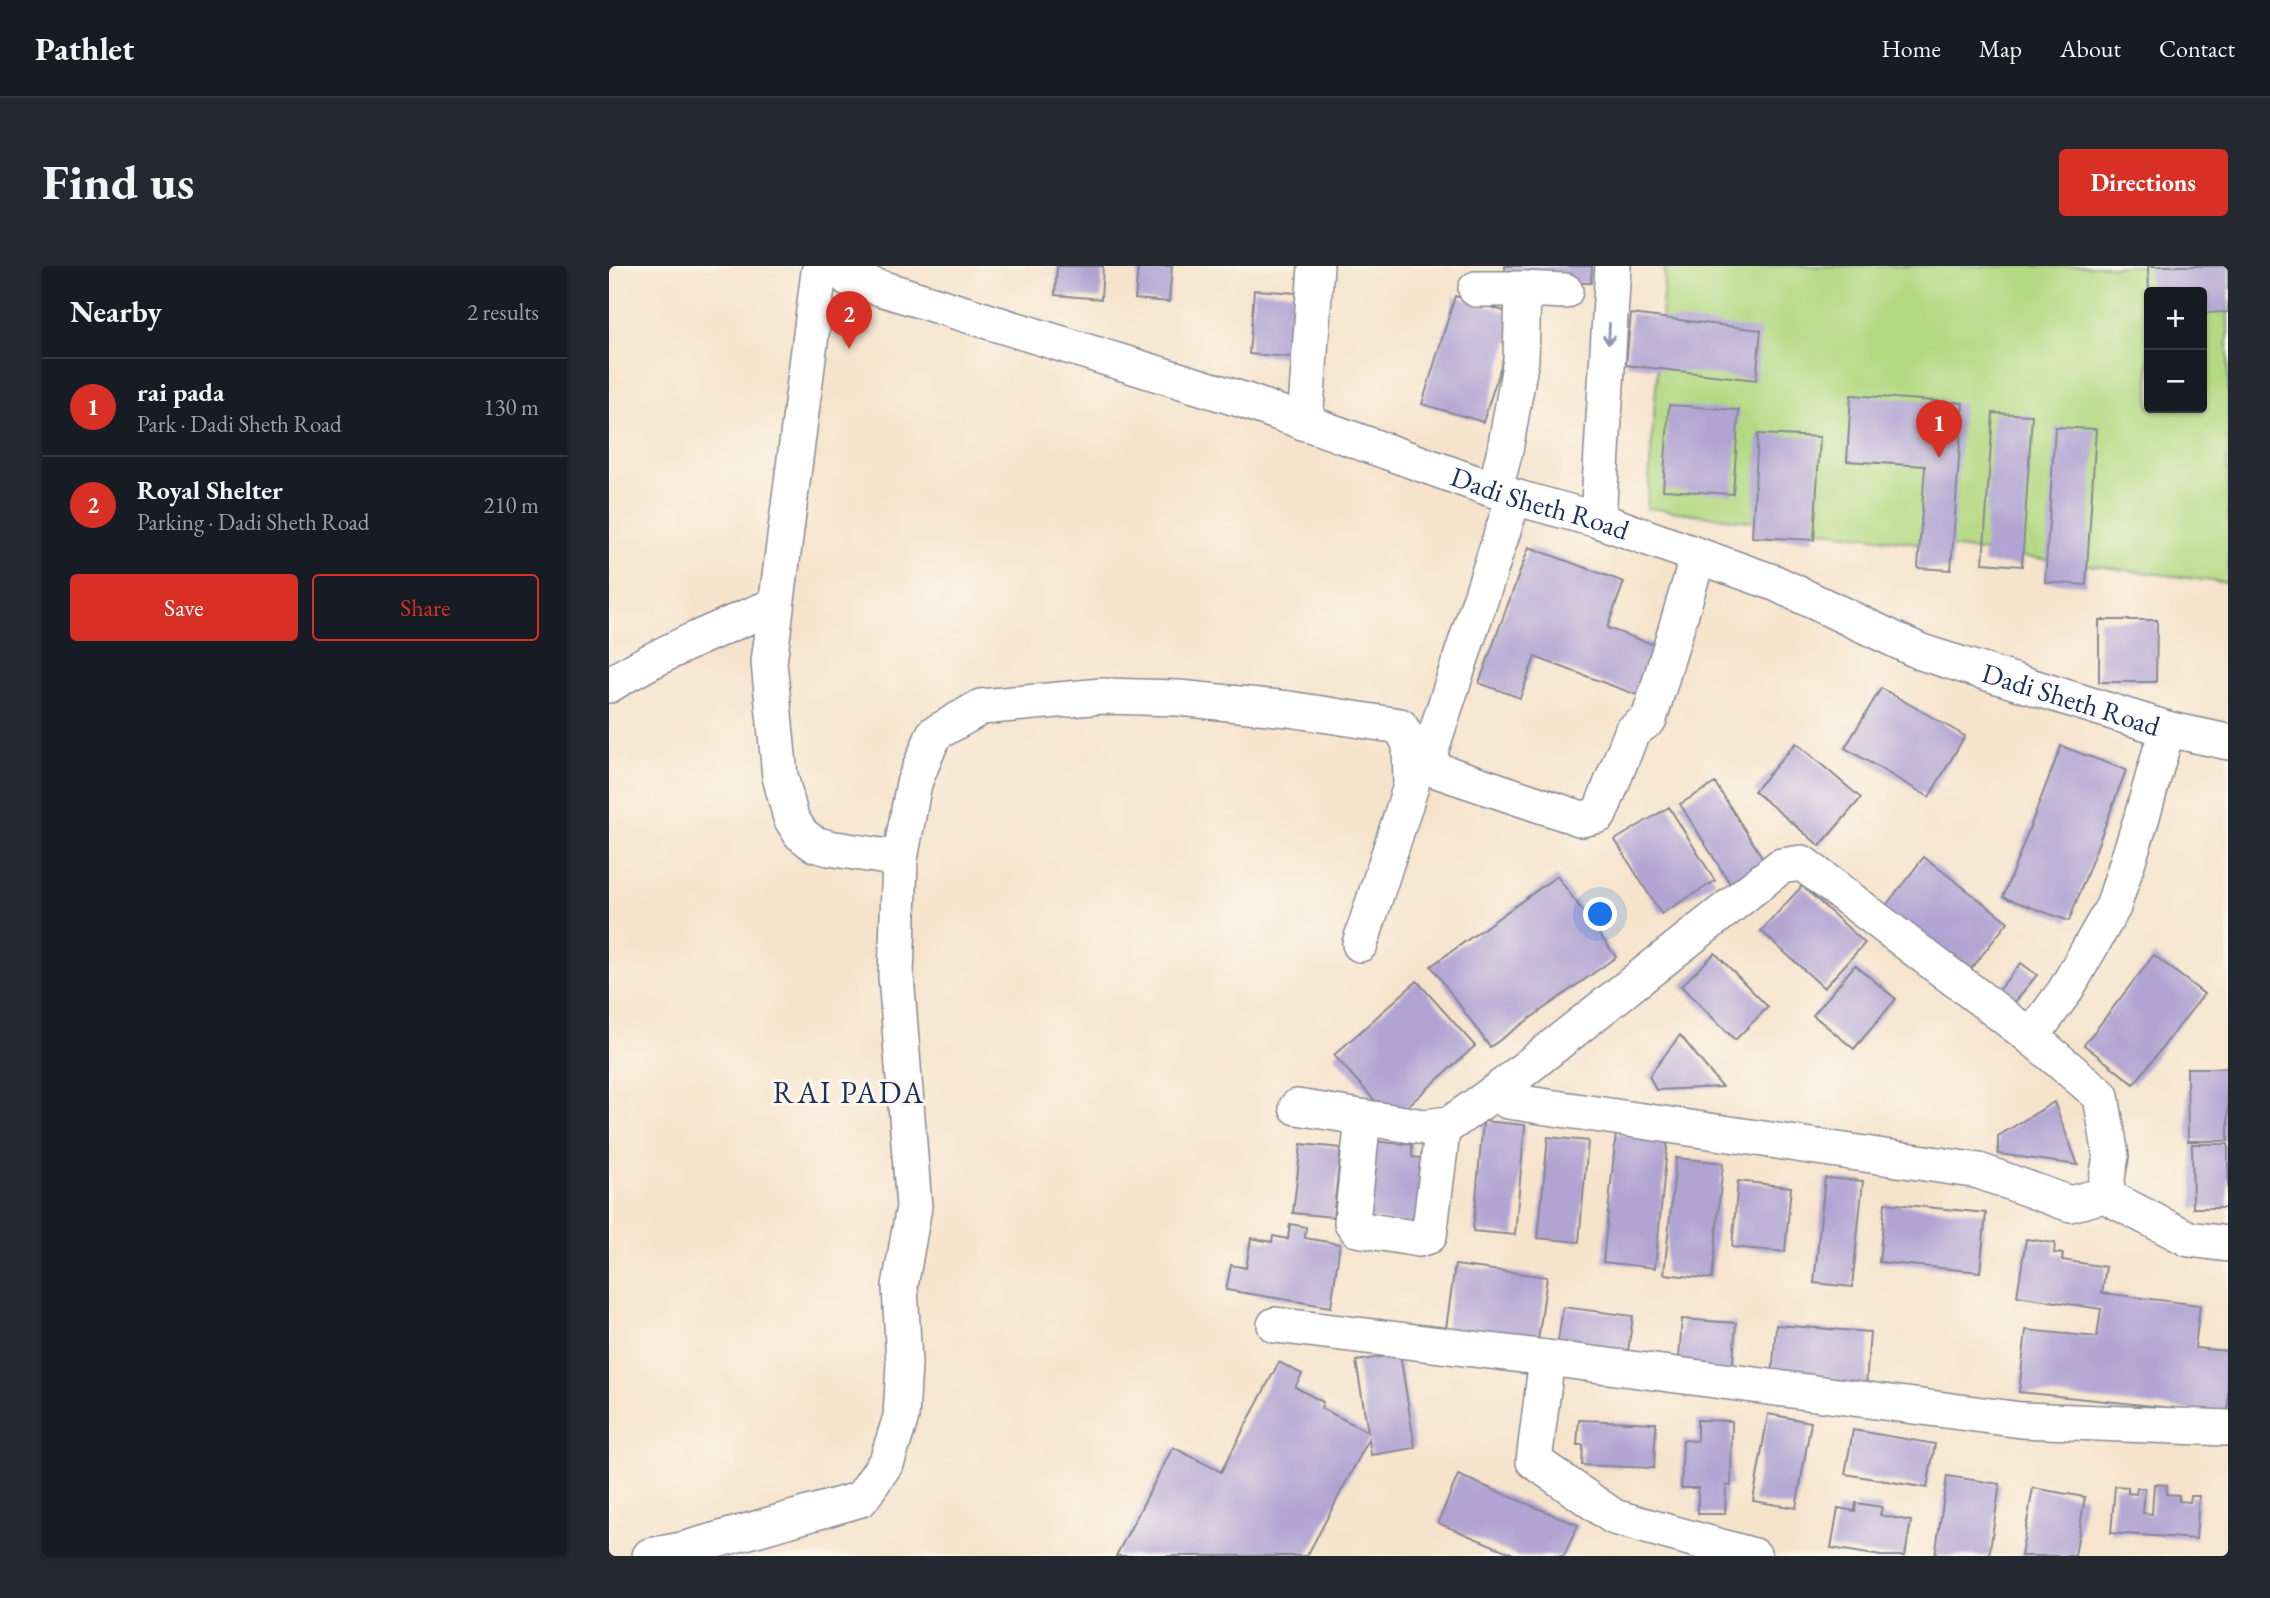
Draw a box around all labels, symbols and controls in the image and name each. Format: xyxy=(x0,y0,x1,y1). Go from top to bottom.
text: Pathlet xyxy=(35,27,134,70)
text: Home xyxy=(1881,33,1941,64)
text: Map xyxy=(1979,33,2022,64)
text: About xyxy=(2060,33,2121,64)
text: Contact xyxy=(2159,33,2235,64)
button: Directions xyxy=(2059,149,2228,216)
text: Find us xyxy=(42,150,194,214)
map controls xyxy=(2144,287,2207,413)
button: + xyxy=(2144,287,2207,350)
pin: 2 xyxy=(826,291,872,349)
text: Nearby xyxy=(70,292,162,331)
text: 2 results xyxy=(467,297,539,327)
one-way arrow xyxy=(1602,322,1615,345)
button: − xyxy=(2144,350,2207,413)
text: rai pada xyxy=(137,375,224,409)
text: 1 xyxy=(87,392,99,422)
text: 130 m xyxy=(483,392,539,422)
pin: 1 xyxy=(1916,400,1962,458)
text: Park · Dadi Sheth Road xyxy=(137,409,342,439)
street label: Dadi Sheth Road xyxy=(1446,458,1635,548)
text: Royal Shelter xyxy=(137,473,283,507)
text: 2 xyxy=(87,490,99,520)
text: 210 m xyxy=(483,490,539,520)
text: Parking · Dadi Sheth Road xyxy=(137,507,369,537)
button: Save xyxy=(70,574,298,641)
button: Share xyxy=(312,574,539,641)
street label: Dadi Sheth Road xyxy=(1978,654,2165,744)
your location xyxy=(1583,897,1617,931)
district label: RAI PADA xyxy=(773,1073,925,1112)

